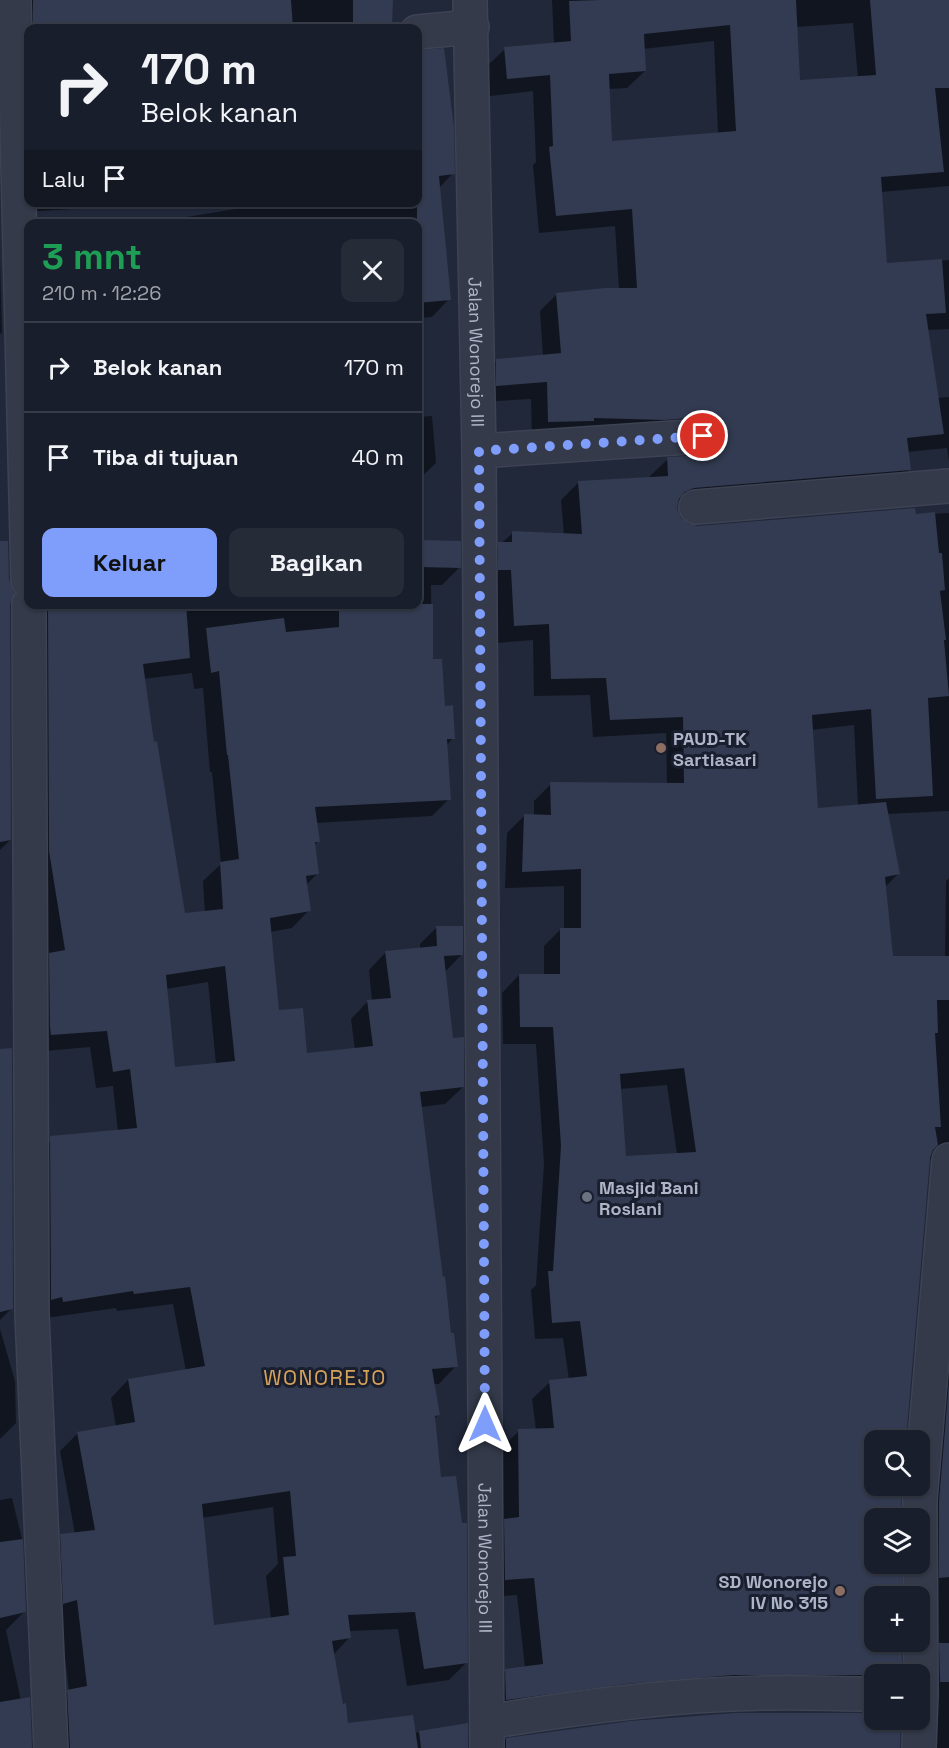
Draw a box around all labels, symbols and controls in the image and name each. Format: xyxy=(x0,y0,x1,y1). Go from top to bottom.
text: 170 m xyxy=(141,43,257,96)
icon: right xyxy=(42,48,120,126)
text: Belok kanan xyxy=(141,95,298,130)
icon: arrive xyxy=(98,162,131,195)
text: Lalu xyxy=(42,165,86,193)
text: 3 mnt xyxy=(42,234,142,280)
button: close xyxy=(341,239,404,302)
street label: Jalan Wonorejo III xyxy=(464,277,490,427)
text: 210 m · 12:26 xyxy=(42,280,161,306)
icon: right xyxy=(42,351,75,384)
text: Belok kanan xyxy=(93,353,222,381)
text: 170 m xyxy=(344,353,404,381)
pin xyxy=(677,410,728,461)
icon: arrive xyxy=(686,419,719,452)
icon: arrive xyxy=(42,441,75,474)
text: Tiba di tujuan xyxy=(93,443,239,471)
text: 40 m xyxy=(352,443,404,471)
button: Keluar xyxy=(42,528,217,597)
button: Bagikan xyxy=(229,528,404,597)
place label: PAUD-TK Sartiasari xyxy=(673,727,756,771)
marker: PAUD-TK Sartiasari xyxy=(654,741,668,755)
place label: Masjid Bani Roslani xyxy=(599,1176,699,1220)
marker: Masjid Bani Roslani xyxy=(580,1190,594,1204)
district label: WONOREJO xyxy=(263,1364,387,1391)
position arrow xyxy=(453,1392,517,1456)
map controls xyxy=(864,1430,930,1730)
button: search xyxy=(864,1430,930,1496)
street label: Jalan Wonorejo III xyxy=(474,1483,498,1633)
button: layers xyxy=(864,1508,930,1574)
place label: SD Wonorejo IV No 315 xyxy=(719,1570,828,1614)
marker: SD Wonorejo IV No 315 xyxy=(833,1584,847,1598)
button: + xyxy=(864,1586,930,1652)
button: − xyxy=(864,1664,930,1730)

